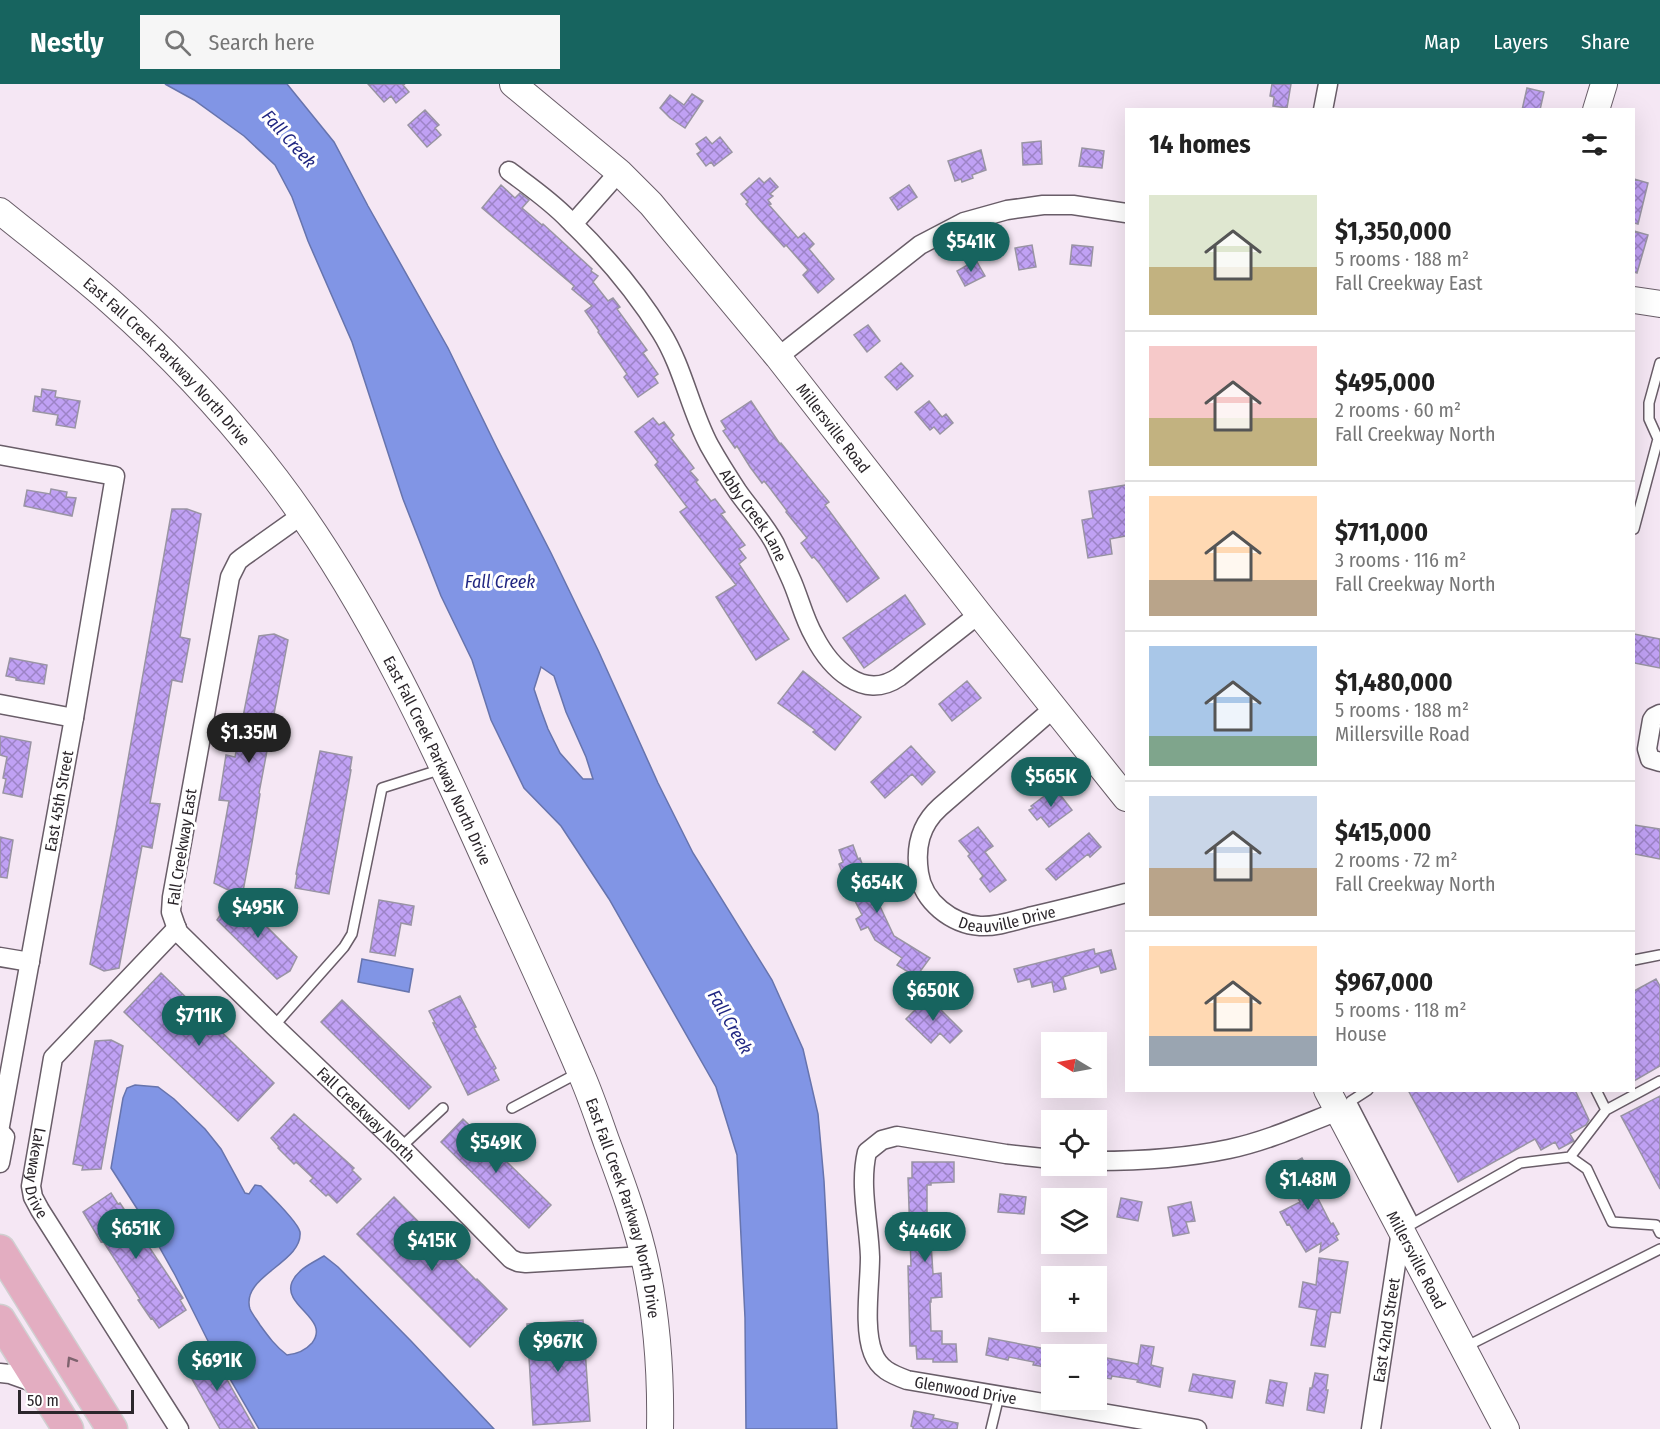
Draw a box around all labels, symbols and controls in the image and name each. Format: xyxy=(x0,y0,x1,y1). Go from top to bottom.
search box xyxy=(140,15,560,69)
text: Nestly xyxy=(30,26,104,59)
icon: search xyxy=(161,26,194,59)
text: Search here xyxy=(209,29,315,56)
text: Map xyxy=(1424,29,1460,55)
text: Layers xyxy=(1493,29,1548,55)
text: Share xyxy=(1581,29,1630,55)
water label: Fall Creek xyxy=(257,105,321,173)
icon: filters xyxy=(1578,128,1611,161)
text: 14 homes xyxy=(1149,129,1251,160)
text: $1,350,000 xyxy=(1335,216,1452,247)
icon: home xyxy=(1197,219,1269,291)
pin: $541K xyxy=(929,222,1013,273)
text: $541K xyxy=(947,229,995,253)
text: 5 rooms · 188 m² xyxy=(1335,247,1469,271)
text: Fall Creekway East xyxy=(1335,271,1483,295)
street label: East Fall Creek Parkway North Drive xyxy=(80,273,255,449)
text: $495,000 xyxy=(1335,367,1435,398)
icon: home xyxy=(1197,370,1269,442)
street label: Millersville Road xyxy=(793,380,874,476)
text: 2 rooms · 60 m² xyxy=(1335,398,1461,422)
text: Fall Creekway North xyxy=(1335,422,1495,446)
street label: Abby Creek Lane xyxy=(716,465,791,564)
text: $711,000 xyxy=(1335,517,1428,548)
icon: home xyxy=(1197,520,1269,592)
text: 3 rooms · 116 m² xyxy=(1335,548,1466,572)
water label: Fall Creek xyxy=(465,571,535,593)
text: Fall Creekway North xyxy=(1335,572,1495,596)
street label: East Fall Creek Parkway North Drive xyxy=(380,653,496,868)
text: $1,480,000 xyxy=(1335,667,1453,698)
icon: home xyxy=(1197,670,1269,742)
text: 5 rooms · 188 m² xyxy=(1335,698,1469,722)
pin: $1.35M xyxy=(200,713,298,764)
text: $1.35M xyxy=(221,720,277,744)
text: Millersville Road xyxy=(1335,722,1470,746)
street label: East 45th Street xyxy=(41,748,77,853)
pin: $565K xyxy=(1009,757,1093,808)
text: $565K xyxy=(1025,764,1077,788)
street label: Fall Creekway East xyxy=(163,786,201,907)
text: $415,000 xyxy=(1335,817,1431,848)
icon: home xyxy=(1197,820,1269,892)
text: 2 rooms · 72 m² xyxy=(1335,848,1457,872)
pin: $654K xyxy=(835,863,919,914)
text: $654K xyxy=(851,870,903,894)
text: Fall Creekway North xyxy=(1335,872,1495,896)
pin: $495K xyxy=(216,888,300,939)
text: $495K xyxy=(232,895,284,919)
street label: Deauville Drive xyxy=(956,902,1057,936)
text: $967,000 xyxy=(1335,967,1433,998)
icon: home xyxy=(1197,970,1269,1042)
pin: $650K xyxy=(891,971,975,1022)
text: $650K xyxy=(907,978,959,1002)
water label: Fall Creek xyxy=(703,986,757,1058)
pin: $711K xyxy=(157,996,241,1047)
text: 5 rooms · 118 m² xyxy=(1335,998,1466,1022)
text: $711K xyxy=(176,1003,222,1027)
text: House xyxy=(1335,1022,1387,1046)
north arrow xyxy=(1041,1032,1107,1098)
map controls xyxy=(1041,1032,1107,1410)
street label: Fall Creekway North xyxy=(313,1063,419,1165)
street label: East Fall Creek Parkway North Drive xyxy=(582,1095,664,1319)
button: locate xyxy=(1041,1110,1107,1176)
pin: $549K xyxy=(454,1123,538,1174)
street label: Lakeway Drive xyxy=(22,1126,52,1222)
text: $549K xyxy=(470,1130,522,1154)
pin: $1.48M xyxy=(1259,1160,1357,1211)
text: $1.48M xyxy=(1279,1167,1337,1191)
button: layers xyxy=(1041,1188,1107,1254)
street label: Millersville Road xyxy=(1383,1208,1450,1312)
pin: $651K xyxy=(94,1209,178,1260)
pin: $446K xyxy=(883,1212,967,1263)
text: $651K xyxy=(111,1216,161,1240)
text: $446K xyxy=(899,1219,951,1243)
pin: $415K xyxy=(390,1221,474,1272)
text: $415K xyxy=(408,1228,456,1252)
button: + xyxy=(1041,1266,1107,1332)
street label: East 42nd Street xyxy=(1369,1276,1403,1384)
pin: $967K xyxy=(516,1322,600,1373)
text: $967K xyxy=(533,1329,583,1353)
pin: $691K xyxy=(175,1341,259,1392)
button: − xyxy=(1041,1344,1107,1410)
text: $691K xyxy=(192,1348,242,1372)
one-way arrow xyxy=(66,1357,78,1367)
street label: Glenwood Drive xyxy=(913,1372,1018,1408)
scale bar xyxy=(18,1387,134,1414)
text: 50 m xyxy=(27,1391,59,1410)

